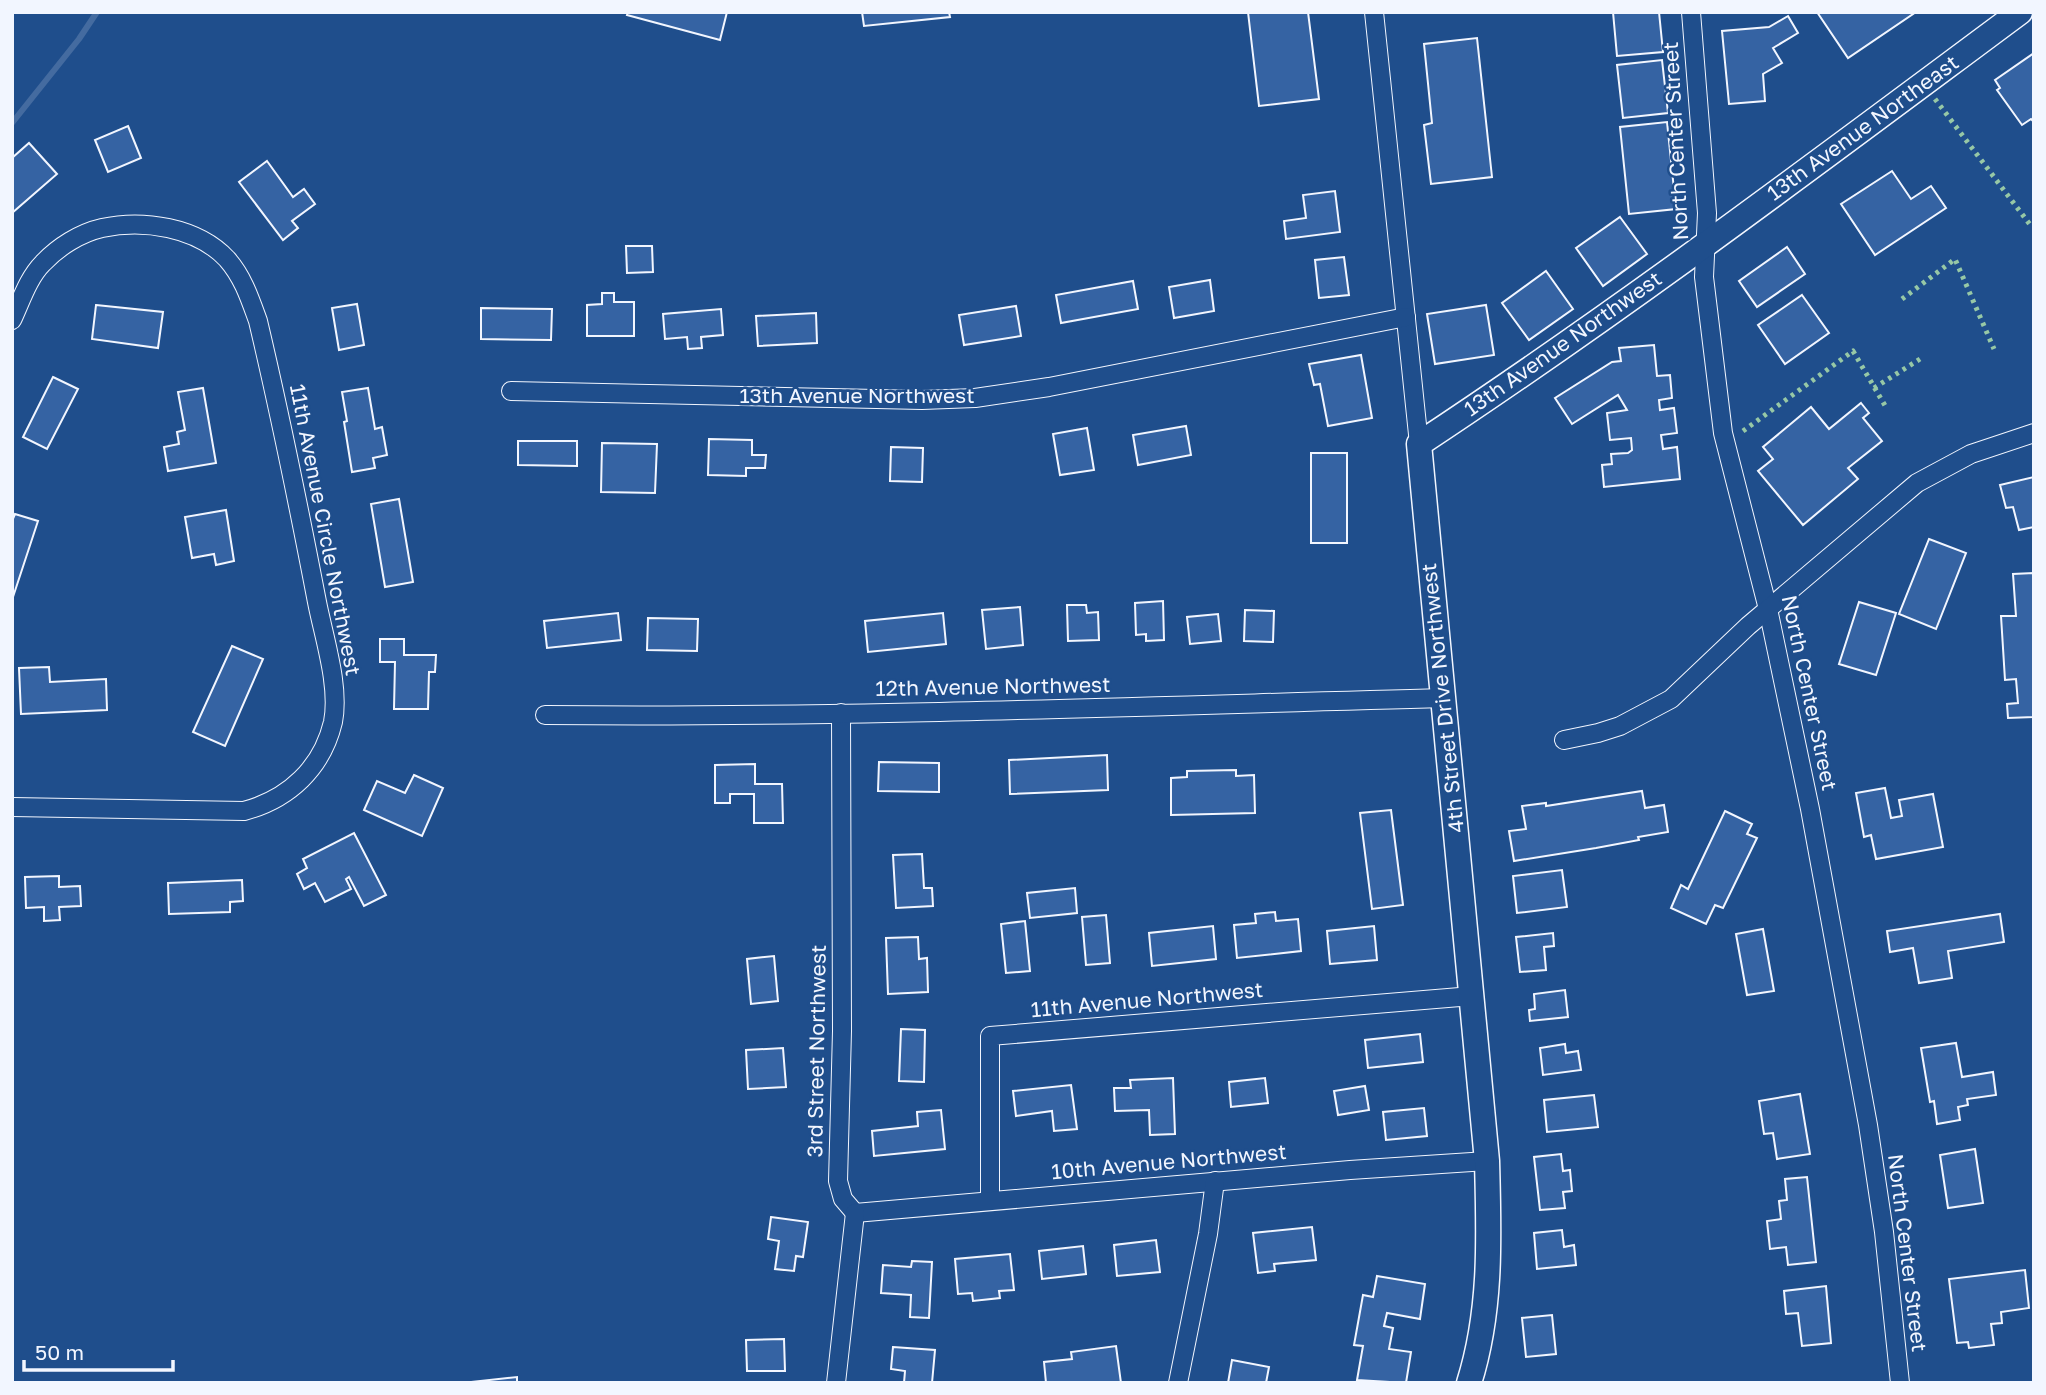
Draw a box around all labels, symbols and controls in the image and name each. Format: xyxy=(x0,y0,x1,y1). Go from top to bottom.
street label: North Center Street xyxy=(1657,41,1693,241)
street label: 13th Avenue Northeast xyxy=(1762,49,1963,205)
street label: 13th Avenue Northwest xyxy=(1459,265,1666,421)
street label: 11th Avenue Circle Northwest xyxy=(285,382,367,678)
street label: 13th Avenue Northwest xyxy=(739,382,975,408)
street label: 4th Street Drive Northwest xyxy=(1415,562,1469,834)
street label: North Center Street xyxy=(1777,593,1843,793)
street label: 12th Avenue Northwest xyxy=(875,671,1111,701)
street label: 3rd Street Northwest xyxy=(801,944,831,1158)
street label: 11th Avenue Northwest xyxy=(1030,976,1264,1022)
street label: 10th Avenue Northwest xyxy=(1050,1138,1288,1184)
street label: North Center Street xyxy=(1883,1152,1933,1353)
scale bar xyxy=(24,1328,173,1372)
text: 50 m xyxy=(35,1339,84,1365)

